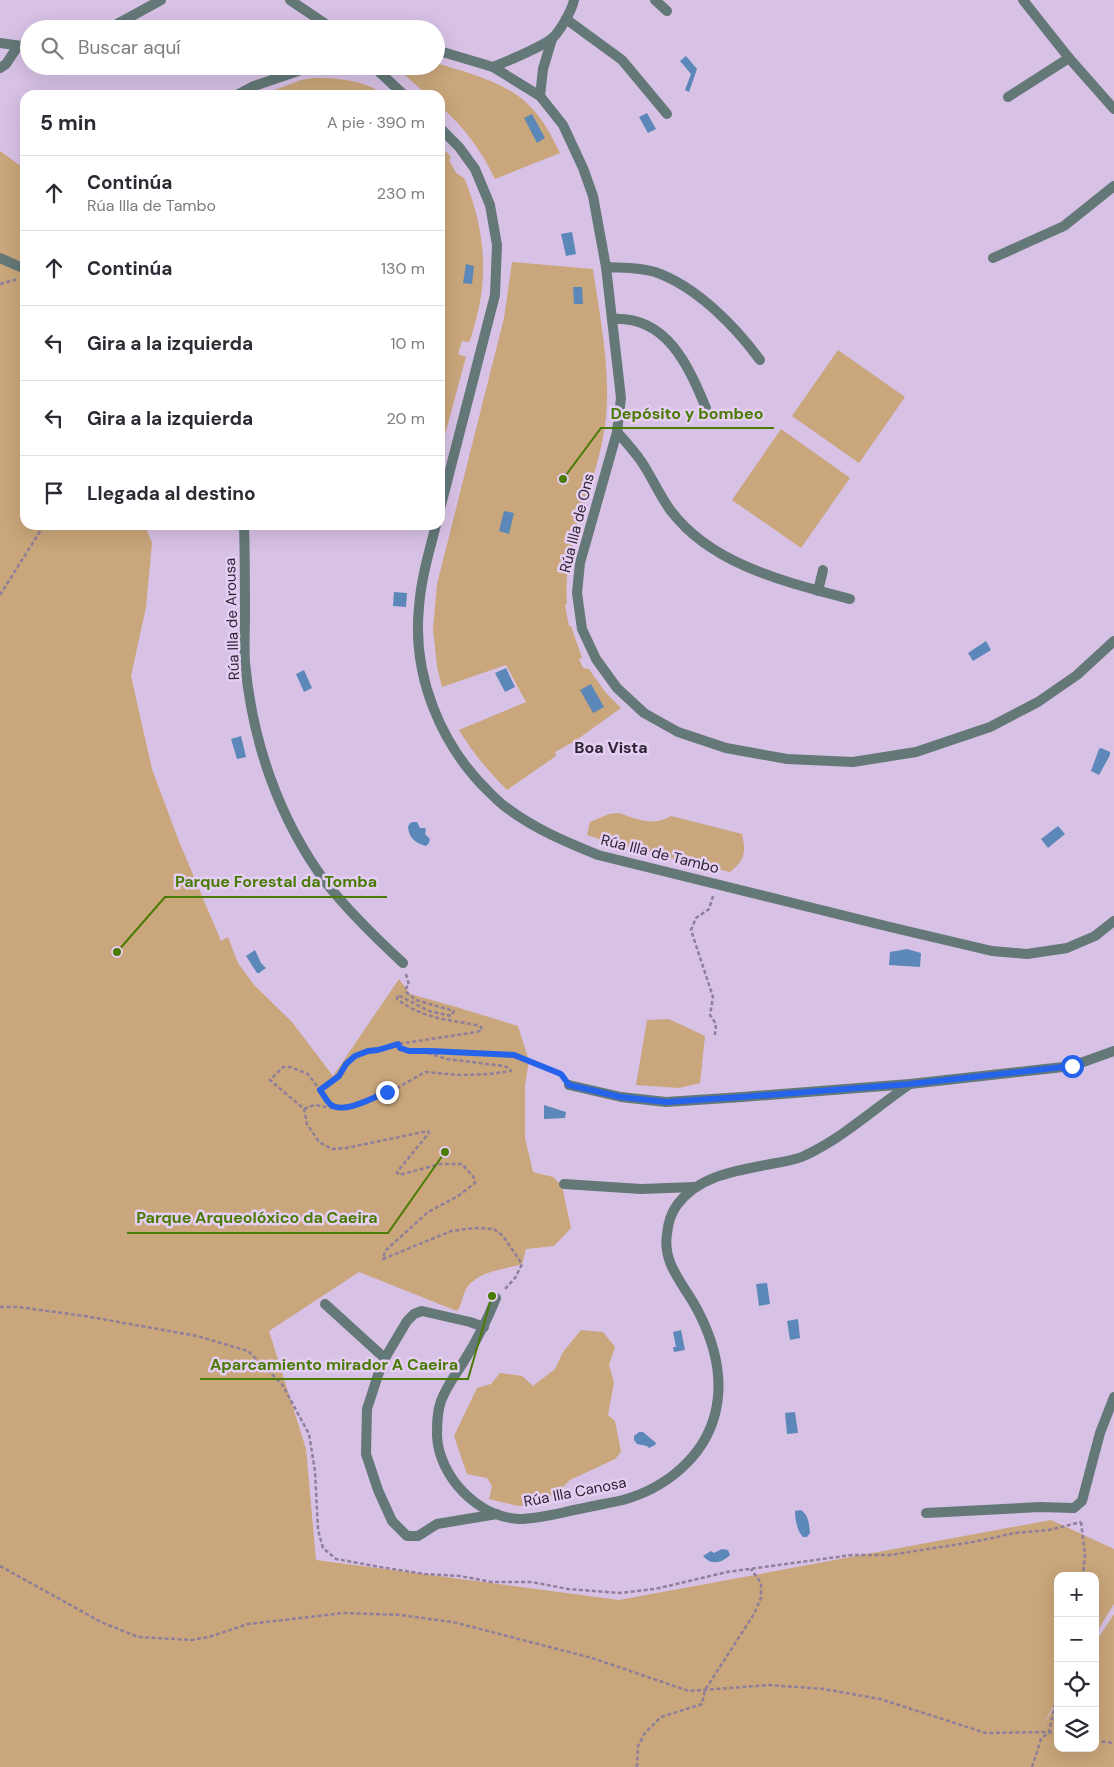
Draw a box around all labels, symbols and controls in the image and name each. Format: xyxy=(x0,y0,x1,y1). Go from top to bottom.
search box xyxy=(20,20,445,75)
icon: search xyxy=(38,34,66,62)
text: Buscar aquí xyxy=(78,35,181,60)
text: 5 min xyxy=(40,109,96,137)
text: A pie · 390 m xyxy=(327,112,425,133)
text: Continúa xyxy=(87,170,172,195)
icon: ahead xyxy=(40,179,68,207)
text: 230 m xyxy=(377,183,425,204)
text: Rúa Illa de Tambo xyxy=(87,195,216,216)
icon: ahead xyxy=(40,254,68,282)
text: Continúa xyxy=(87,256,172,281)
text: 130 m xyxy=(381,258,425,279)
icon: left xyxy=(40,329,68,357)
text: Gira a la izquierda xyxy=(87,331,253,356)
text: 10 m xyxy=(391,333,425,354)
callout: Depósito y bombeo xyxy=(601,397,774,428)
text: Depósito y bombeo xyxy=(611,403,763,424)
icon: left xyxy=(40,404,68,432)
text: Gira a la izquierda xyxy=(87,406,253,431)
text: 20 m xyxy=(386,408,425,429)
street label: Rúa Illa de Ons xyxy=(555,471,599,575)
icon: arrive xyxy=(40,479,68,507)
text: Llegada al destino xyxy=(87,481,256,506)
street label: Rúa Illa de Arousa xyxy=(220,558,244,680)
district label: Boa Vista xyxy=(574,737,648,758)
street label: Rúa Illa de Tambo xyxy=(599,830,721,878)
callout: Parque Forestal da Tomba xyxy=(165,866,387,897)
text: Parque Forestal da Tomba xyxy=(175,871,377,892)
route start xyxy=(1061,1055,1084,1078)
route end xyxy=(376,1081,399,1104)
callout: Parque Arqueolóxico da Caeira xyxy=(127,1202,388,1233)
text: Parque Arqueolóxico da Caeira xyxy=(136,1207,378,1228)
callout: Aparcamiento mirador A Caeira xyxy=(200,1348,468,1379)
text: Aparcamiento mirador A Caeira xyxy=(210,1354,458,1375)
street label: Rúa Illa Canosa xyxy=(522,1472,628,1512)
map controls xyxy=(1054,1572,1099,1752)
button: + xyxy=(1054,1572,1099,1617)
button: − xyxy=(1054,1617,1099,1662)
button: locate xyxy=(1054,1662,1099,1707)
button: layers xyxy=(1054,1707,1099,1752)

